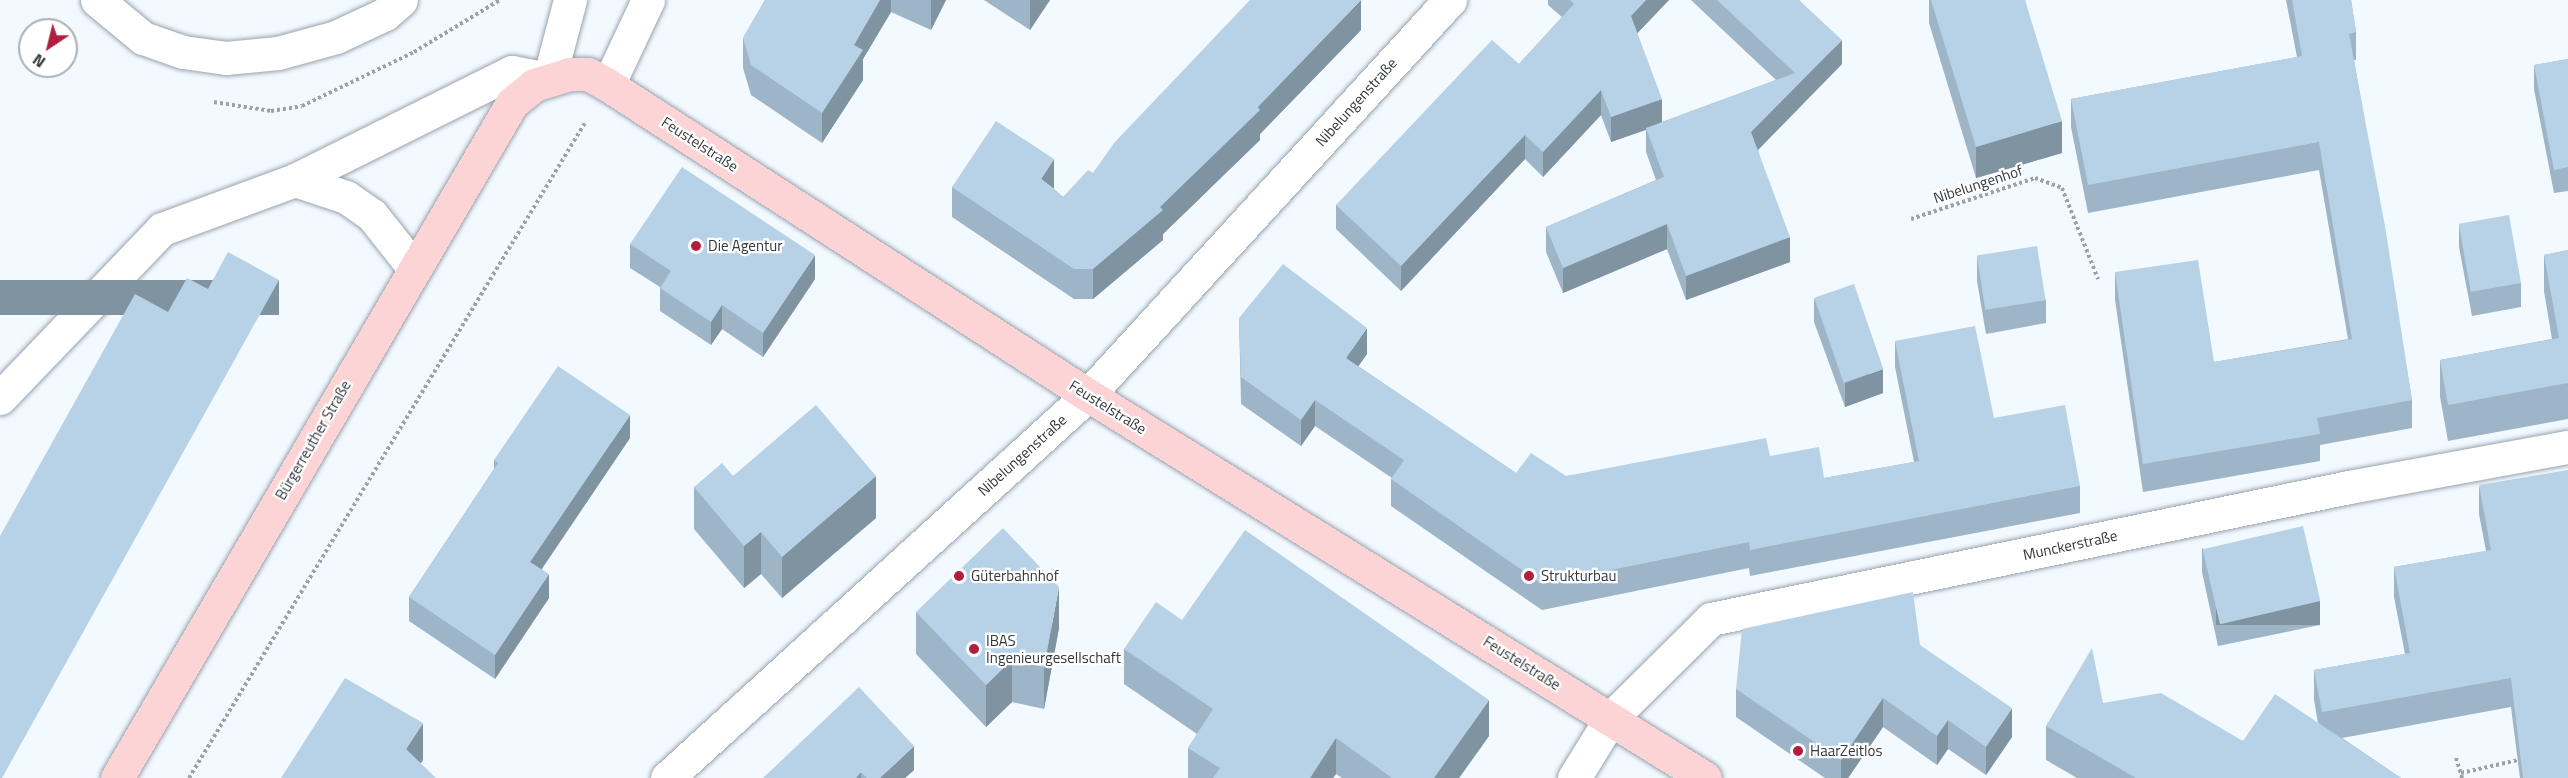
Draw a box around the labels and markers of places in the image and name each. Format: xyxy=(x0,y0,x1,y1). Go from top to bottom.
place label: Die Agentur xyxy=(708,237,782,255)
marker: Die Agentur xyxy=(689,239,703,253)
place label: Güterbahnhof xyxy=(971,567,1059,585)
place label: Strukturbau xyxy=(1541,567,1616,585)
marker: Güterbahnhof xyxy=(952,569,966,583)
marker: Strukturbau xyxy=(1522,569,1536,583)
place label: IBAS Ingenieurgesellschaft xyxy=(986,631,1121,666)
marker: IBAS Ingenieurgesellschaft xyxy=(967,642,981,656)
place label: HaarZeitlos xyxy=(1810,742,1882,760)
marker: HaarZeitlos xyxy=(1791,744,1805,758)

